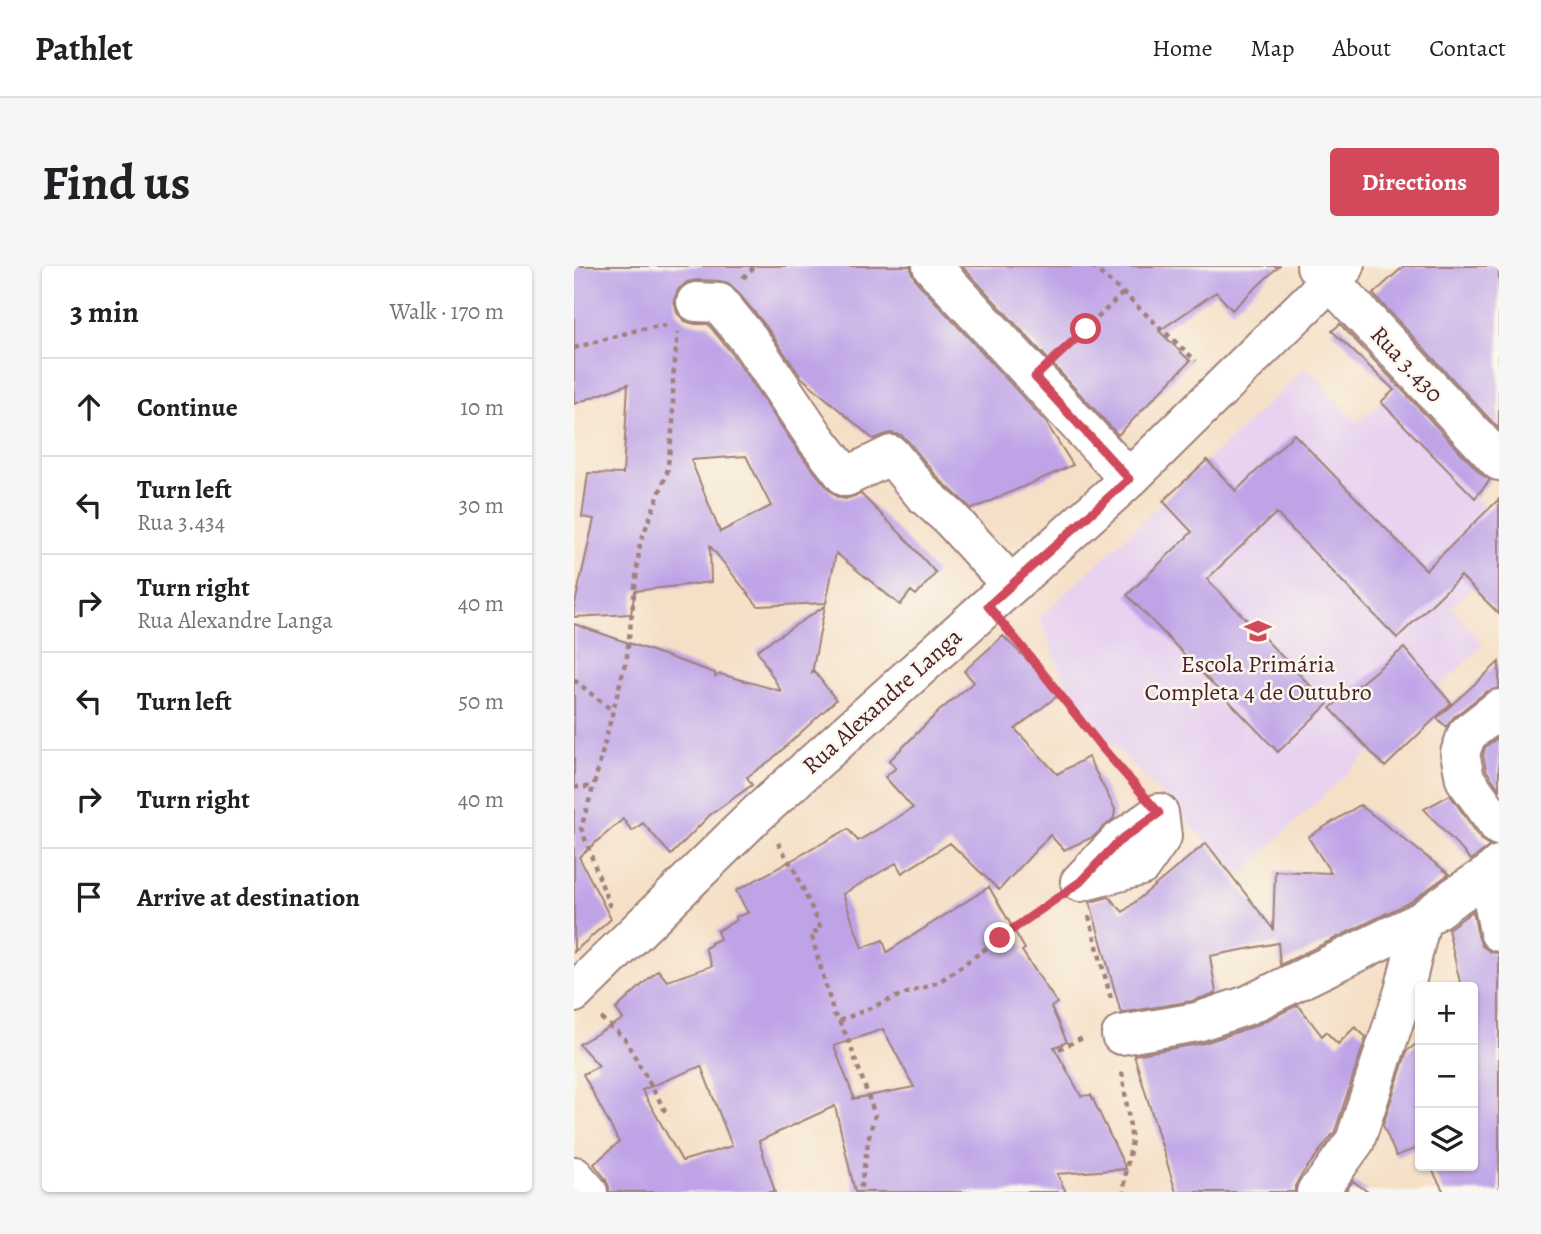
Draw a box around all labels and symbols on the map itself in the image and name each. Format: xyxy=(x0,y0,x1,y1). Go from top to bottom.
route start xyxy=(1070,313,1101,344)
street label: Rua 3.430 xyxy=(1363,319,1451,409)
school or university icon: Escola Primária Completa 4 de Outubro xyxy=(1243,616,1273,646)
street label: Rua Alexandre Langa xyxy=(795,620,969,781)
place label: Escola Primária Completa 4 de Outubro xyxy=(1144,648,1372,708)
route end xyxy=(984,922,1015,953)

